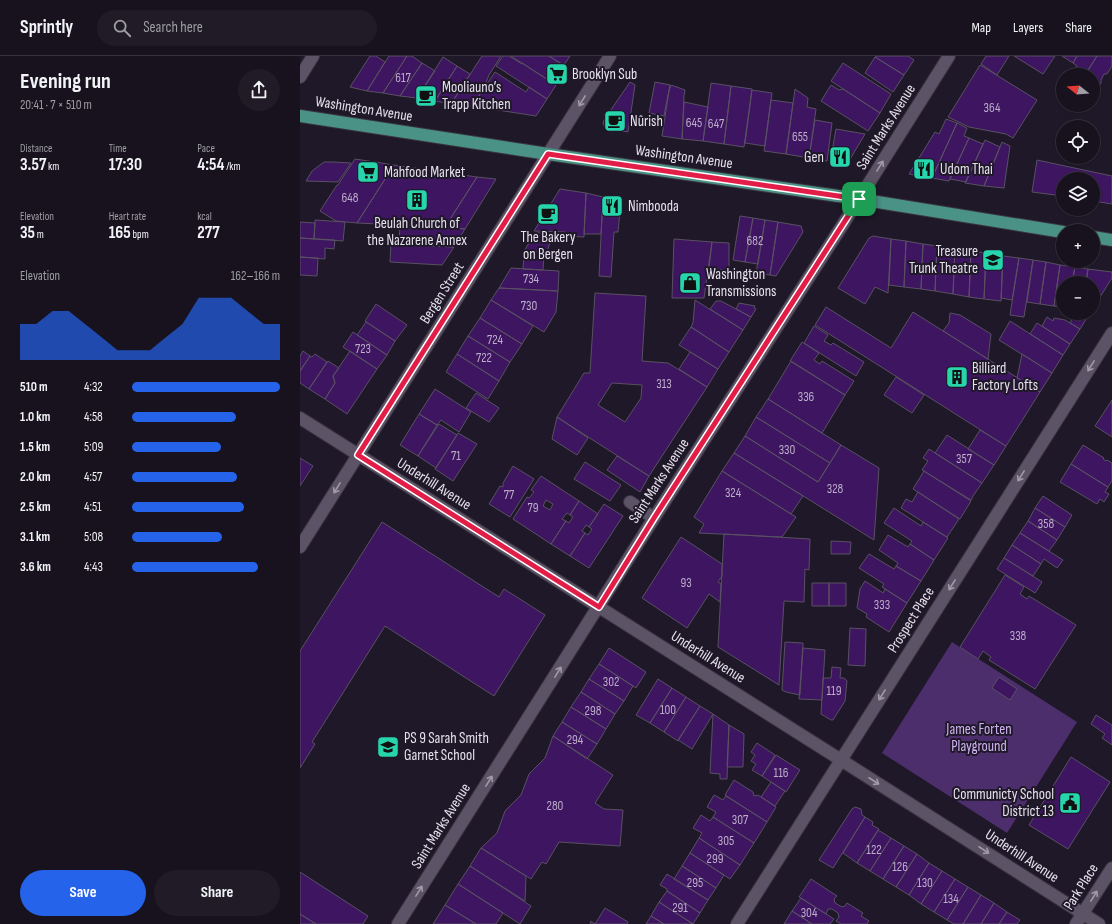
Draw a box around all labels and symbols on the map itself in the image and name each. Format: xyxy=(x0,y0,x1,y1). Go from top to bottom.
supermarket icon: Brooklyn Sub xyxy=(544,61,570,87)
place label: Brooklyn Sub xyxy=(572,65,637,84)
north arrow xyxy=(1056,68,1100,112)
house number: 617 xyxy=(395,70,412,86)
place label: Mooliauno’s Trapp Kitchen xyxy=(442,78,511,114)
street label: Saint Marks Avenue xyxy=(852,81,920,173)
cafe icon: Mooliauno’s Trapp Kitchen xyxy=(413,83,439,109)
street label: Washington Avenue xyxy=(314,92,414,126)
one-way arrow xyxy=(578,95,586,106)
house number: 364 xyxy=(984,100,1001,116)
cafe icon: Nûrish xyxy=(602,108,628,134)
place label: Nûrish xyxy=(630,112,663,131)
house number: 645 xyxy=(686,115,702,131)
house number: 647 xyxy=(708,116,725,132)
house number: 655 xyxy=(792,129,808,145)
street label: Washington Avenue xyxy=(634,141,734,173)
restaurant icon: Gen xyxy=(827,144,853,170)
place label: Gen xyxy=(804,148,824,167)
restaurant icon: Udom Thai xyxy=(911,156,937,182)
supermarket icon: Mahfood Market xyxy=(355,159,381,185)
place label: Udom Thai xyxy=(940,160,993,179)
one-way arrow xyxy=(876,161,884,172)
place label: Mahfood Market xyxy=(384,163,466,182)
pin xyxy=(842,182,876,216)
building icon: Beulah Church of the Nazarene Annex xyxy=(404,187,430,213)
house number: 648 xyxy=(341,190,359,206)
restaurant icon: Nimbooda xyxy=(599,193,625,219)
place label: Nimbooda xyxy=(628,197,679,216)
cafe icon: The Bakery on Bergen xyxy=(535,201,561,227)
place label: Beulah Church of the Nazarene Annex xyxy=(367,214,467,250)
place label: The Bakery on Bergen xyxy=(520,228,576,264)
house number: 682 xyxy=(747,233,763,249)
place label: Treasure Trunk Theatre xyxy=(909,242,978,278)
school or university icon: Treasure Trunk Theatre xyxy=(980,247,1006,273)
street label: Bergen Street xyxy=(416,258,469,327)
place label: Washington Transmissions xyxy=(706,265,776,301)
shop icon: Washington Transmissions xyxy=(677,270,703,296)
house number: 734 xyxy=(523,271,540,287)
house number: 730 xyxy=(521,298,537,314)
house number: 724 xyxy=(487,332,504,348)
house number: 723 xyxy=(355,341,371,357)
house number: 722 xyxy=(476,350,492,366)
place label: Billiard Factory Lofts xyxy=(972,359,1038,395)
one-way arrow xyxy=(1087,360,1095,371)
building icon: Billiard Factory Lofts xyxy=(944,364,970,390)
house number: 313 xyxy=(656,376,672,392)
house number: 336 xyxy=(798,389,815,405)
street label: Saint Marks Avenue xyxy=(624,435,694,527)
house number: 330 xyxy=(779,442,796,458)
house number: 71 xyxy=(451,448,461,464)
house number: 357 xyxy=(956,451,973,467)
street label: Underhill Avenue xyxy=(393,454,475,514)
one-way arrow xyxy=(1017,470,1025,482)
house number: 328 xyxy=(827,481,844,497)
one-way arrow xyxy=(333,482,341,494)
house number: 324 xyxy=(725,485,742,501)
house number: 77 xyxy=(504,487,515,503)
house number: 79 xyxy=(528,500,539,516)
house number: 358 xyxy=(1038,516,1054,532)
house number: 93 xyxy=(680,575,692,591)
one-way arrow xyxy=(947,579,955,591)
street label: Prospect Place xyxy=(883,584,939,656)
house number: 333 xyxy=(874,597,890,613)
street label: Underhill Avenue xyxy=(667,627,749,687)
house number: 338 xyxy=(1010,628,1027,644)
one-way arrow xyxy=(554,666,562,677)
house number: 302 xyxy=(603,674,619,690)
house number: 119 xyxy=(827,683,842,699)
one-way arrow xyxy=(878,689,886,700)
house number: 100 xyxy=(660,702,676,718)
house number: 298 xyxy=(585,703,602,719)
park label: James Forten Playground xyxy=(945,720,1012,756)
place label: PS 9 Sarah Smith Garnet School xyxy=(404,729,489,765)
house number: 294 xyxy=(567,732,584,748)
school or university icon: PS 9 Sarah Smith Garnet School xyxy=(375,734,401,760)
house number: 116 xyxy=(774,765,789,781)
one-way arrow xyxy=(485,775,493,787)
one-way arrow xyxy=(868,777,880,785)
street label: Saint Marks Avenue xyxy=(407,780,475,872)
place label: Communicty School District 13 xyxy=(953,785,1054,821)
public building icon: Communicty School District 13 xyxy=(1057,790,1083,816)
house number: 280 xyxy=(547,798,564,814)
house number: 307 xyxy=(732,812,749,828)
street label: Underhill Avenue xyxy=(981,825,1063,887)
house number: 305 xyxy=(718,833,734,849)
house number: 122 xyxy=(866,842,882,858)
one-way arrow xyxy=(978,846,989,855)
house number: 299 xyxy=(707,851,724,867)
house number: 126 xyxy=(892,859,908,875)
street label: Park Place xyxy=(1059,860,1103,914)
house number: 295 xyxy=(687,875,703,891)
house number: 130 xyxy=(917,875,933,891)
one-way arrow xyxy=(415,886,423,897)
house number: 134 xyxy=(943,891,959,907)
one-way arrow xyxy=(1090,891,1098,902)
house number: 291 xyxy=(672,900,688,916)
house number: 304 xyxy=(801,905,818,921)

